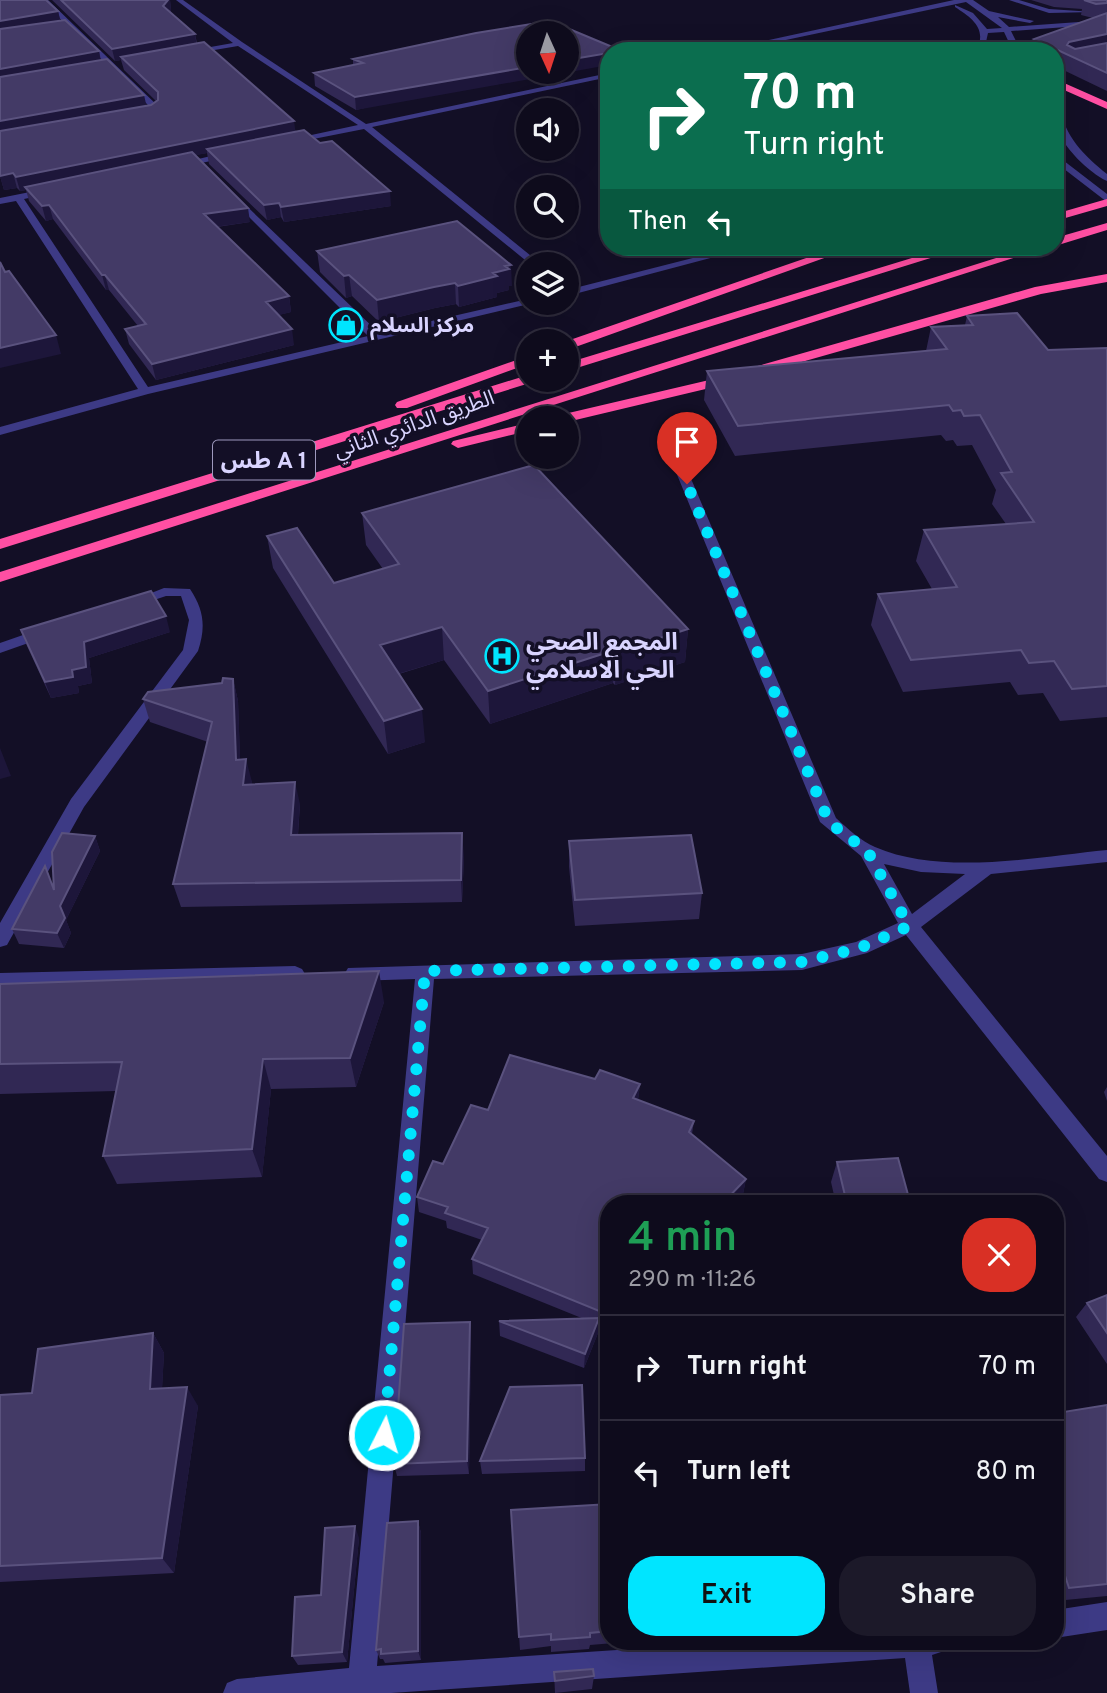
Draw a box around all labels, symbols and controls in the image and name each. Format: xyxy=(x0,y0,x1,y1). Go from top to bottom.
north arrow xyxy=(516,21,579,84)
map controls xyxy=(516,21,579,469)
text: 70 m xyxy=(743,65,857,127)
icon: right xyxy=(628,70,719,161)
button: sound xyxy=(516,98,579,161)
text: Turn right xyxy=(743,126,885,166)
button: search xyxy=(516,175,579,238)
icon: left xyxy=(701,203,739,241)
text: Then xyxy=(628,206,687,239)
button: layers xyxy=(516,252,579,315)
shop icon: مركز السلام xyxy=(327,306,365,344)
place label: مركز السلام xyxy=(370,313,474,341)
button: + xyxy=(516,329,579,392)
street label: الطريق الدائري الثاني xyxy=(331,385,499,466)
button: − xyxy=(516,406,579,469)
pin xyxy=(657,412,717,484)
icon: arrive xyxy=(668,423,706,461)
road number: طس A 1 xyxy=(213,440,315,480)
place label: المجمع الصحي الحي الاسلامي xyxy=(526,629,678,690)
hospital icon: المجمع الصحي الحي الاسلامي xyxy=(483,637,521,675)
text: 4 min xyxy=(628,1213,737,1266)
button: close xyxy=(962,1218,1036,1292)
text: 290 m · 11:26 xyxy=(628,1266,756,1295)
icon: right xyxy=(628,1349,666,1387)
text: Turn right xyxy=(687,1351,807,1384)
text: 70 m xyxy=(978,1351,1036,1384)
position arrow xyxy=(347,1398,421,1472)
icon: left xyxy=(628,1454,666,1492)
text: Turn left xyxy=(687,1456,791,1489)
text: 80 m xyxy=(976,1456,1036,1489)
button: Exit xyxy=(628,1556,825,1636)
button: Share xyxy=(839,1556,1036,1636)

